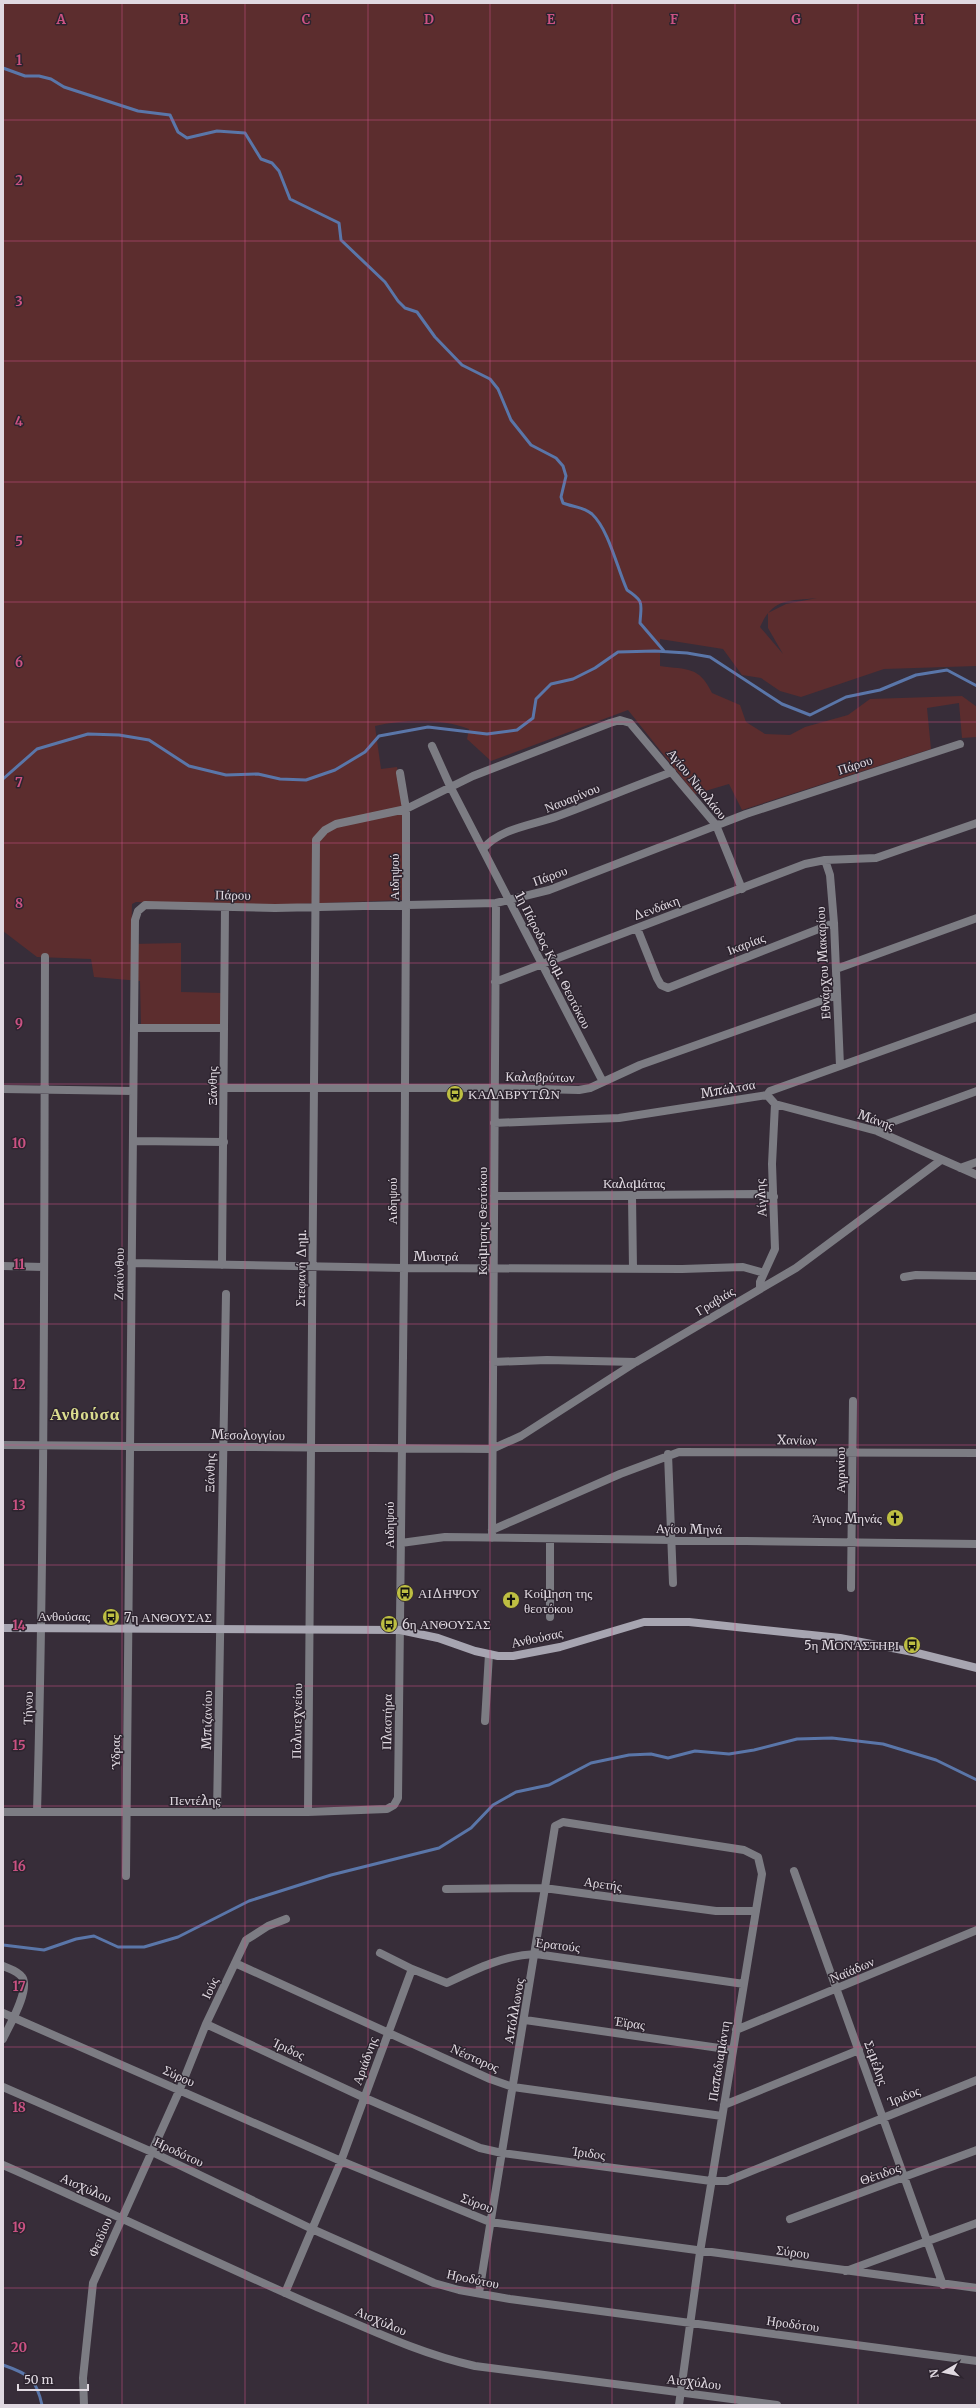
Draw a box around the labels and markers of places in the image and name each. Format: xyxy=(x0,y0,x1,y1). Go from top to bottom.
bus stop icon: ΚΑΛΑΒΡΥΤΩΝ xyxy=(445,1084,465,1104)
place label: ΚΑΛΑΒΡΥΤΩΝ xyxy=(468,1086,561,1103)
church icon: Άγιος Μηνάς xyxy=(885,1508,905,1528)
place label: Άγιος Μηνάς xyxy=(812,1510,883,1527)
bus stop icon: ΑΙΔΗΨΟΥ xyxy=(395,1583,415,1603)
place label: ΑΙΔΗΨΟΥ xyxy=(418,1585,480,1602)
place label: Κοίμηση της θεοτόκου xyxy=(524,1585,593,1617)
church icon: Κοίμηση της θεοτόκου xyxy=(501,1590,521,1610)
bus stop icon: 7η ΑΝΘΟΥΣΑΣ xyxy=(101,1607,121,1627)
place label: 7η ΑΝΘΟΥΣΑΣ xyxy=(124,1609,212,1626)
bus stop icon: 6η ΑΝΘΟΥΣΑΣ xyxy=(379,1614,399,1634)
place label: 6η ΑΝΘΟΥΣΑΣ xyxy=(402,1616,491,1633)
bus stop icon: 5η ΜΟΝΑΣΤΗΡΙ xyxy=(902,1635,922,1655)
place label: 5η ΜΟΝΑΣΤΗΡΙ xyxy=(804,1637,899,1654)

